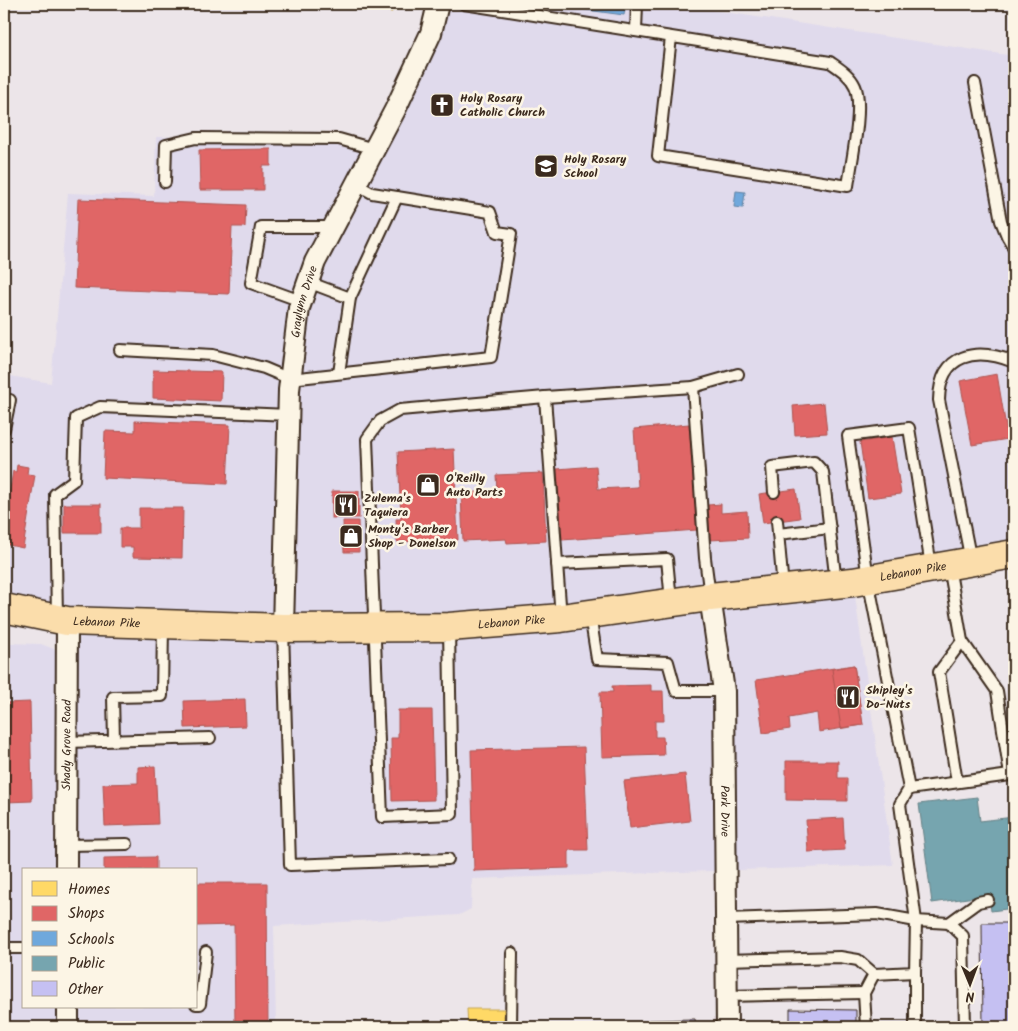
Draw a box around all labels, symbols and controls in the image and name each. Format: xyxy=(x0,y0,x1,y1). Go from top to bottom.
place label: Holy Rosary Catholic Church xyxy=(460,89,545,122)
church icon: Holy Rosary Catholic Church xyxy=(429,92,455,118)
place label: Holy Rosary School xyxy=(564,150,627,183)
school or university icon: Holy Rosary School xyxy=(533,153,559,179)
street label: Graylynn Drive xyxy=(286,263,323,339)
place label: O'Reilly Auto Parts xyxy=(446,469,503,502)
shop icon: O'Reilly Auto Parts xyxy=(415,472,441,498)
place label: Zulema's Taquiera xyxy=(364,489,411,522)
restaurant icon: Zulema's Taquiera xyxy=(333,492,359,518)
place label: Monty's Barber Shop - Donelson xyxy=(368,520,456,553)
shop icon: Monty's Barber Shop - Donelson xyxy=(338,523,364,549)
street label: Lebanon Pike xyxy=(878,557,949,587)
street label: Lebanon Pike xyxy=(477,610,546,635)
street label: Lebanon Pike xyxy=(73,612,141,633)
place label: Shipley's Do-Nuts xyxy=(866,681,913,714)
restaurant icon: Shipley's Do-Nuts xyxy=(835,684,861,710)
street label: Shady Grove Road xyxy=(57,698,77,791)
street label: Park Drive xyxy=(715,785,734,837)
legend xyxy=(22,868,198,1008)
text: Homes xyxy=(68,878,111,902)
text: Shops xyxy=(68,902,105,926)
text: Schools xyxy=(68,928,115,952)
text: Public xyxy=(68,952,105,976)
north arrow xyxy=(946,958,996,1008)
text: Other xyxy=(68,978,104,1002)
text: N xyxy=(965,985,975,1007)

